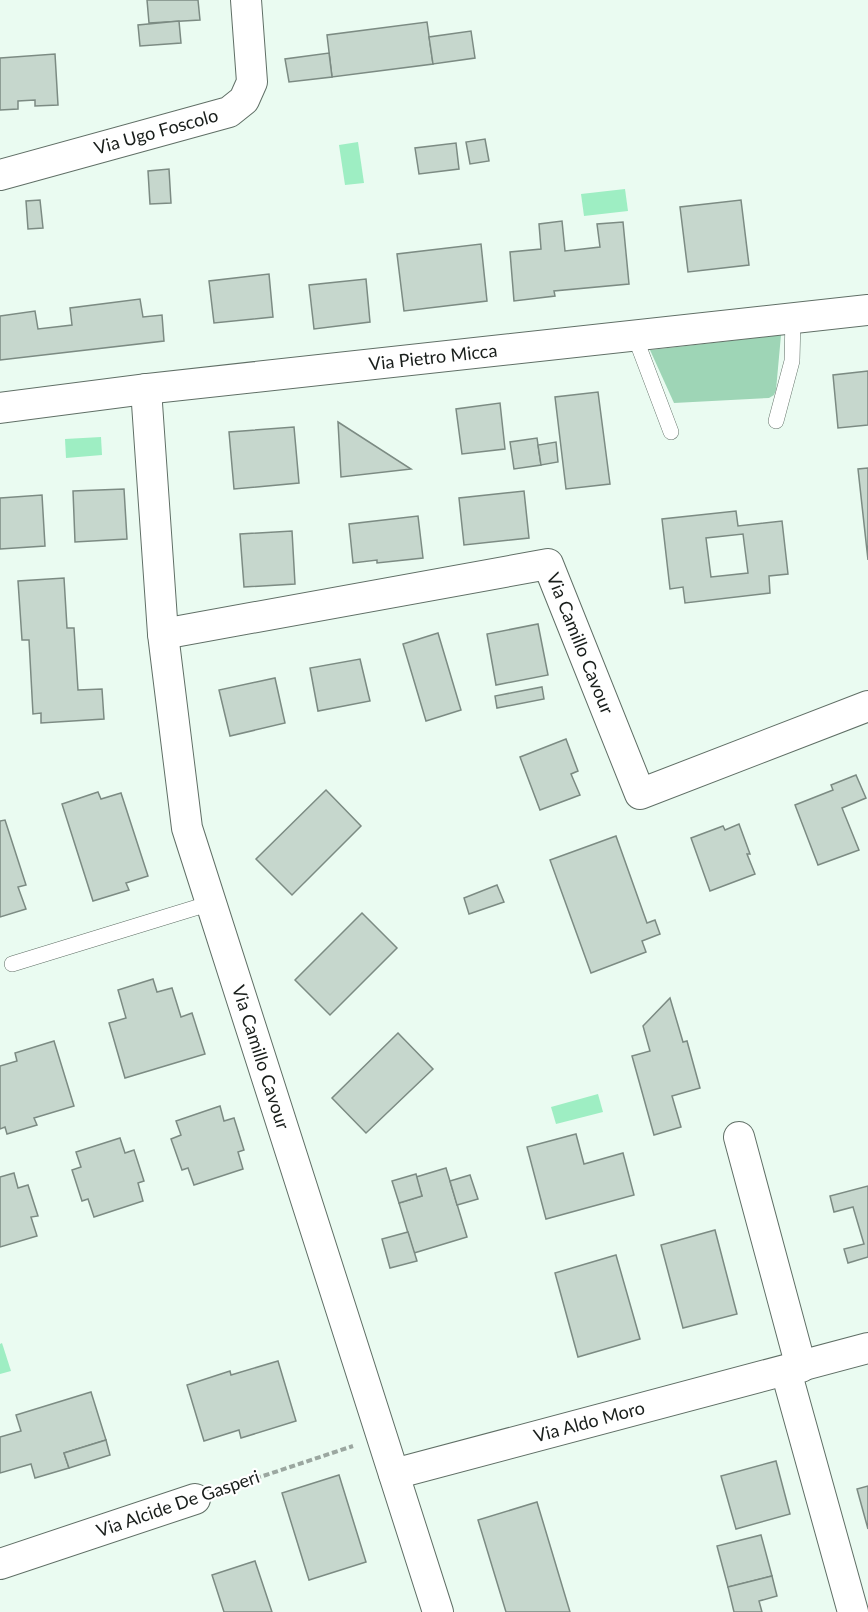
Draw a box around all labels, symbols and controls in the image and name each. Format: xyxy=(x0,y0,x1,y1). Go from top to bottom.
street label: Via Ugo Foscolo xyxy=(92,104,220,159)
street label: Via Pietro Micca xyxy=(368,339,498,375)
street label: Via Camillo Cavour xyxy=(543,569,619,717)
street label: Via Camillo Cavour xyxy=(228,982,295,1132)
street label: Via Aldo Moro xyxy=(531,1396,647,1446)
street label: Via Alcide De Gasperi xyxy=(93,1465,262,1541)

